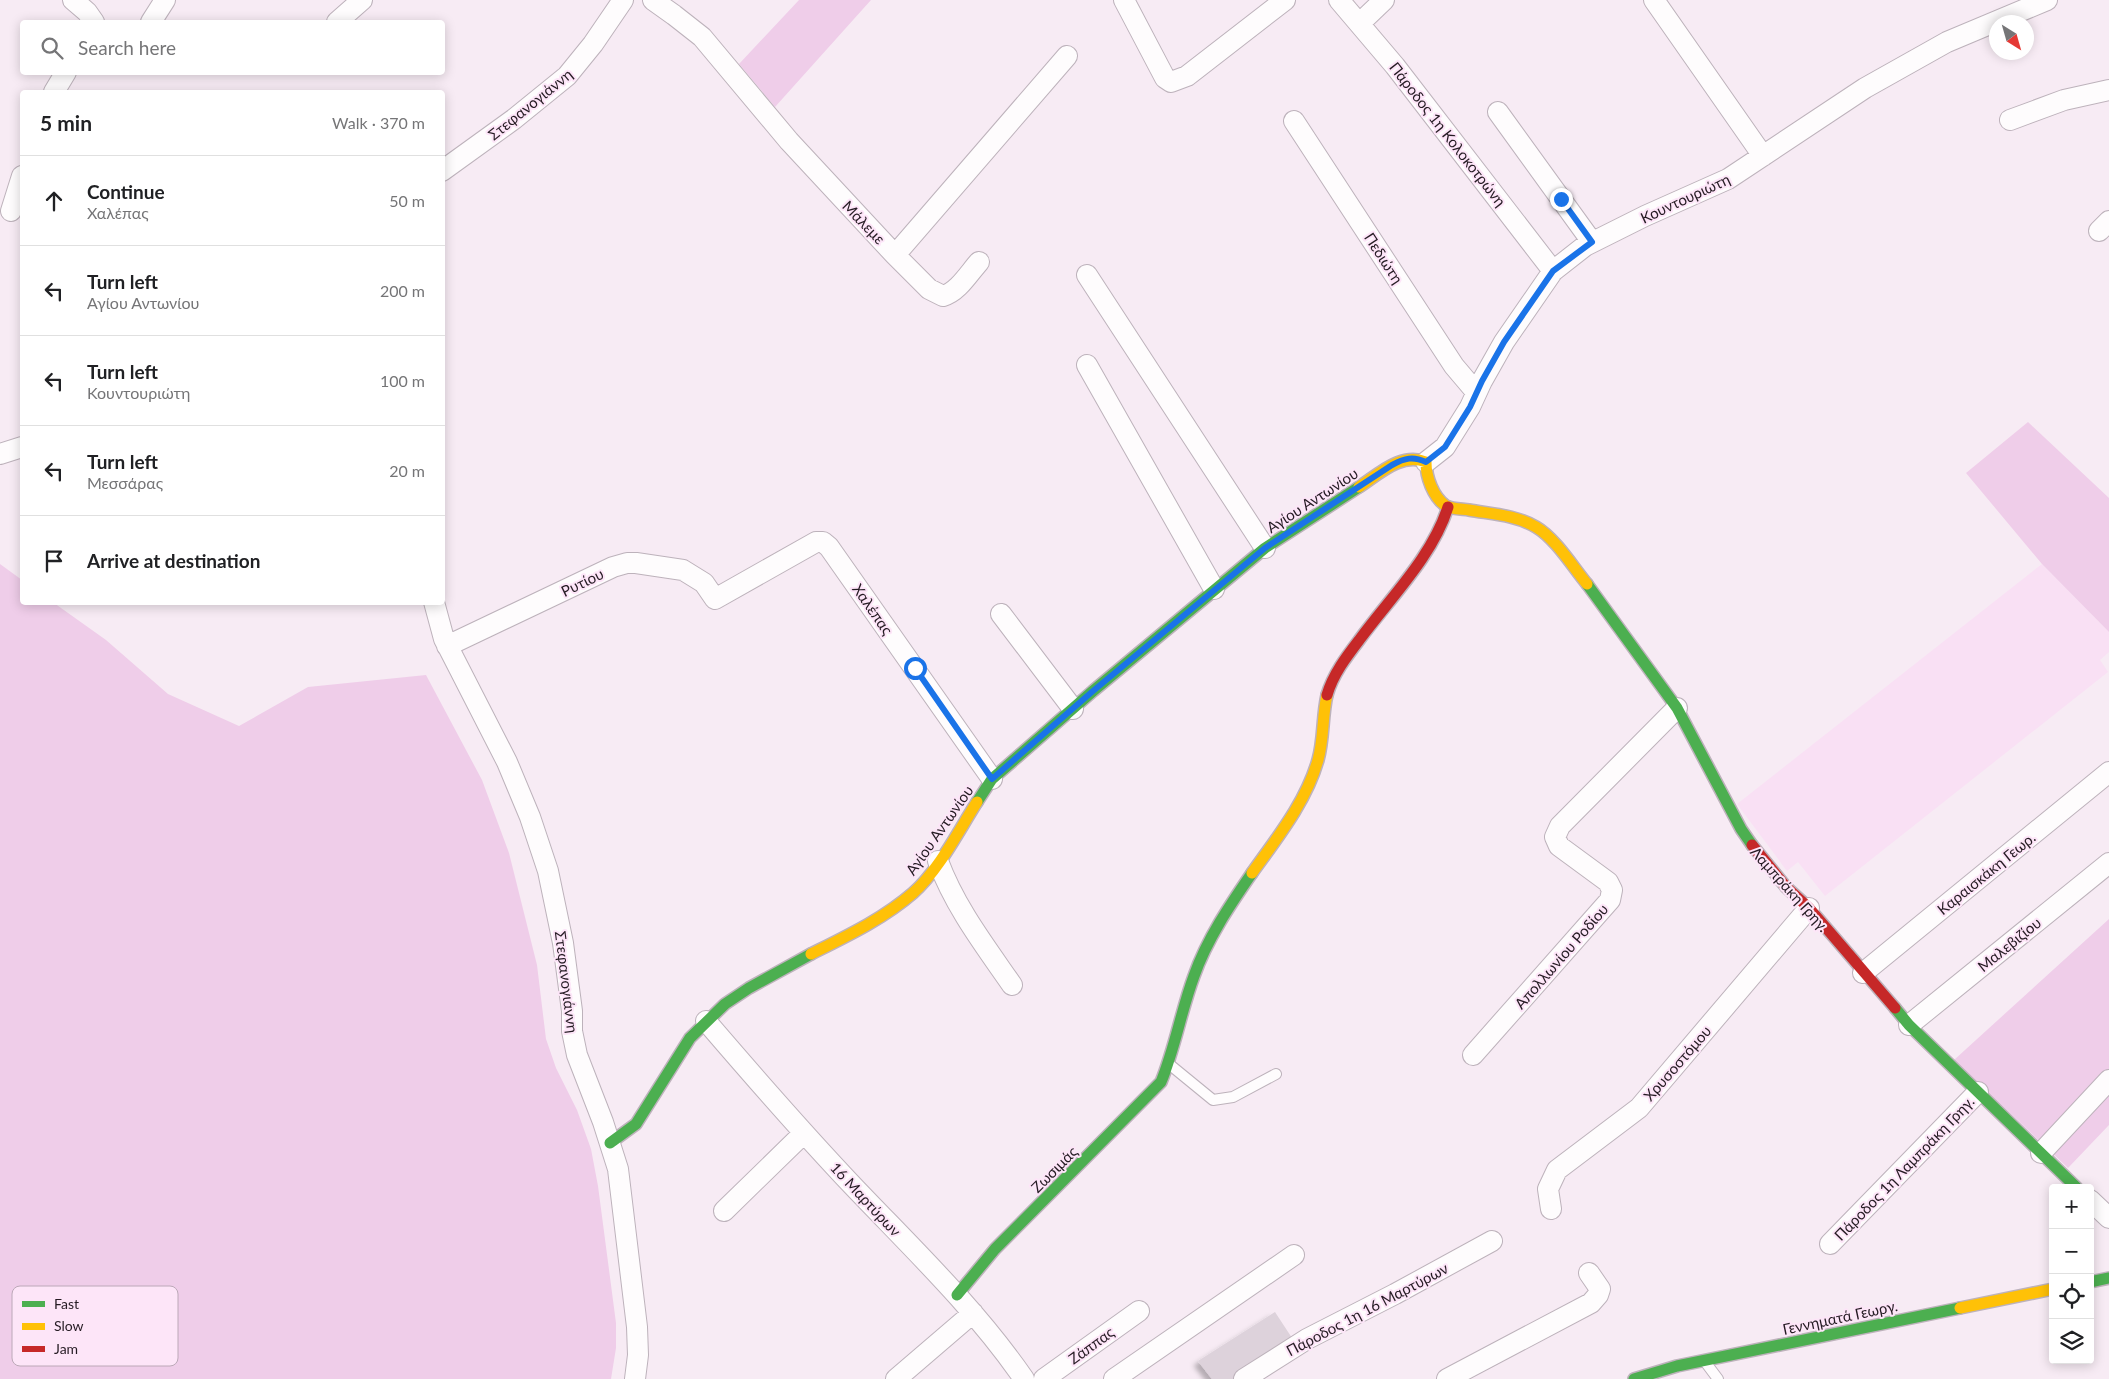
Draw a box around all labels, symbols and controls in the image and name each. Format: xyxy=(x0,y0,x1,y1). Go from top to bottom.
north arrow xyxy=(1989,15,2034,60)
search box xyxy=(20,20,445,75)
icon: search xyxy=(38,34,66,62)
text: Search here xyxy=(78,36,176,59)
street label: Πάροδος 1η Κολοκοτρώνη xyxy=(1386,58,1510,210)
street label: Στεφανογιάννη xyxy=(484,65,576,143)
text: 5 min xyxy=(40,110,92,135)
text: Walk · 370 m xyxy=(332,113,425,132)
street label: Κουντουριώτη xyxy=(1637,169,1733,227)
text: Continue xyxy=(87,180,165,203)
icon: ahead xyxy=(40,187,68,215)
route end xyxy=(1550,188,1573,211)
text: 50 m xyxy=(389,191,425,210)
street label: Μάλεμε xyxy=(839,197,889,248)
text: Χαλέπας xyxy=(87,203,149,222)
street label: Πεδιώτη xyxy=(1361,229,1407,287)
text: Turn left xyxy=(87,270,158,293)
icon: left xyxy=(40,277,68,305)
text: 200 m xyxy=(380,281,425,300)
text: Αγίου Αντωνίου xyxy=(87,293,199,312)
text: Turn left xyxy=(87,360,158,383)
icon: left xyxy=(40,367,68,395)
text: 100 m xyxy=(380,371,425,390)
text: Κουντουριώτη xyxy=(87,383,190,402)
text: Turn left xyxy=(87,450,158,473)
icon: left xyxy=(40,457,68,485)
text: 20 m xyxy=(389,461,425,480)
street label: Αγίου Αντωνίου xyxy=(1263,464,1361,536)
text: Μεσσάρας xyxy=(87,473,163,492)
icon: arrive xyxy=(40,547,68,575)
text: Arrive at destination xyxy=(87,549,260,572)
street label: Ρυτίου xyxy=(558,564,606,600)
street label: Χαλέπας xyxy=(849,580,897,638)
route start xyxy=(904,657,927,680)
street label: Αγίου Αντωνίου xyxy=(901,782,977,878)
street label: Καραισκάκη Γεωρ. xyxy=(1933,828,2039,918)
street label: Λαμπράκη Γρηγ. xyxy=(1747,843,1833,935)
street label: Απολλωνίου Ροδίου xyxy=(1511,900,1611,1012)
street label: Μαλεβιζίου xyxy=(1974,913,2044,975)
street label: Στεφανογιάννη xyxy=(552,930,582,1034)
street label: Χρυσοστόμου xyxy=(1639,1022,1715,1104)
street label: Πάροδος 1η Λαμπράκη Γρηγ. xyxy=(1830,1092,1978,1244)
street label: Ζωσιμάς xyxy=(1027,1142,1081,1196)
street label: 16 Μαρτύρων xyxy=(827,1158,905,1240)
map controls xyxy=(2049,1184,2094,1364)
button: + xyxy=(2049,1184,2094,1229)
button: − xyxy=(2049,1229,2094,1274)
street label: Πάροδος 1η 16 Μαρτύρων xyxy=(1283,1259,1451,1359)
button: locate xyxy=(2049,1274,2094,1319)
legend xyxy=(12,1286,178,1366)
text: Fast xyxy=(54,1295,79,1312)
street label: Γεννηματά Γεωργ. xyxy=(1781,1296,1899,1338)
text: Slow xyxy=(54,1317,84,1334)
button: layers xyxy=(2049,1319,2094,1364)
street label: Ζάππας xyxy=(1065,1322,1117,1367)
text: Jam xyxy=(54,1340,78,1357)

